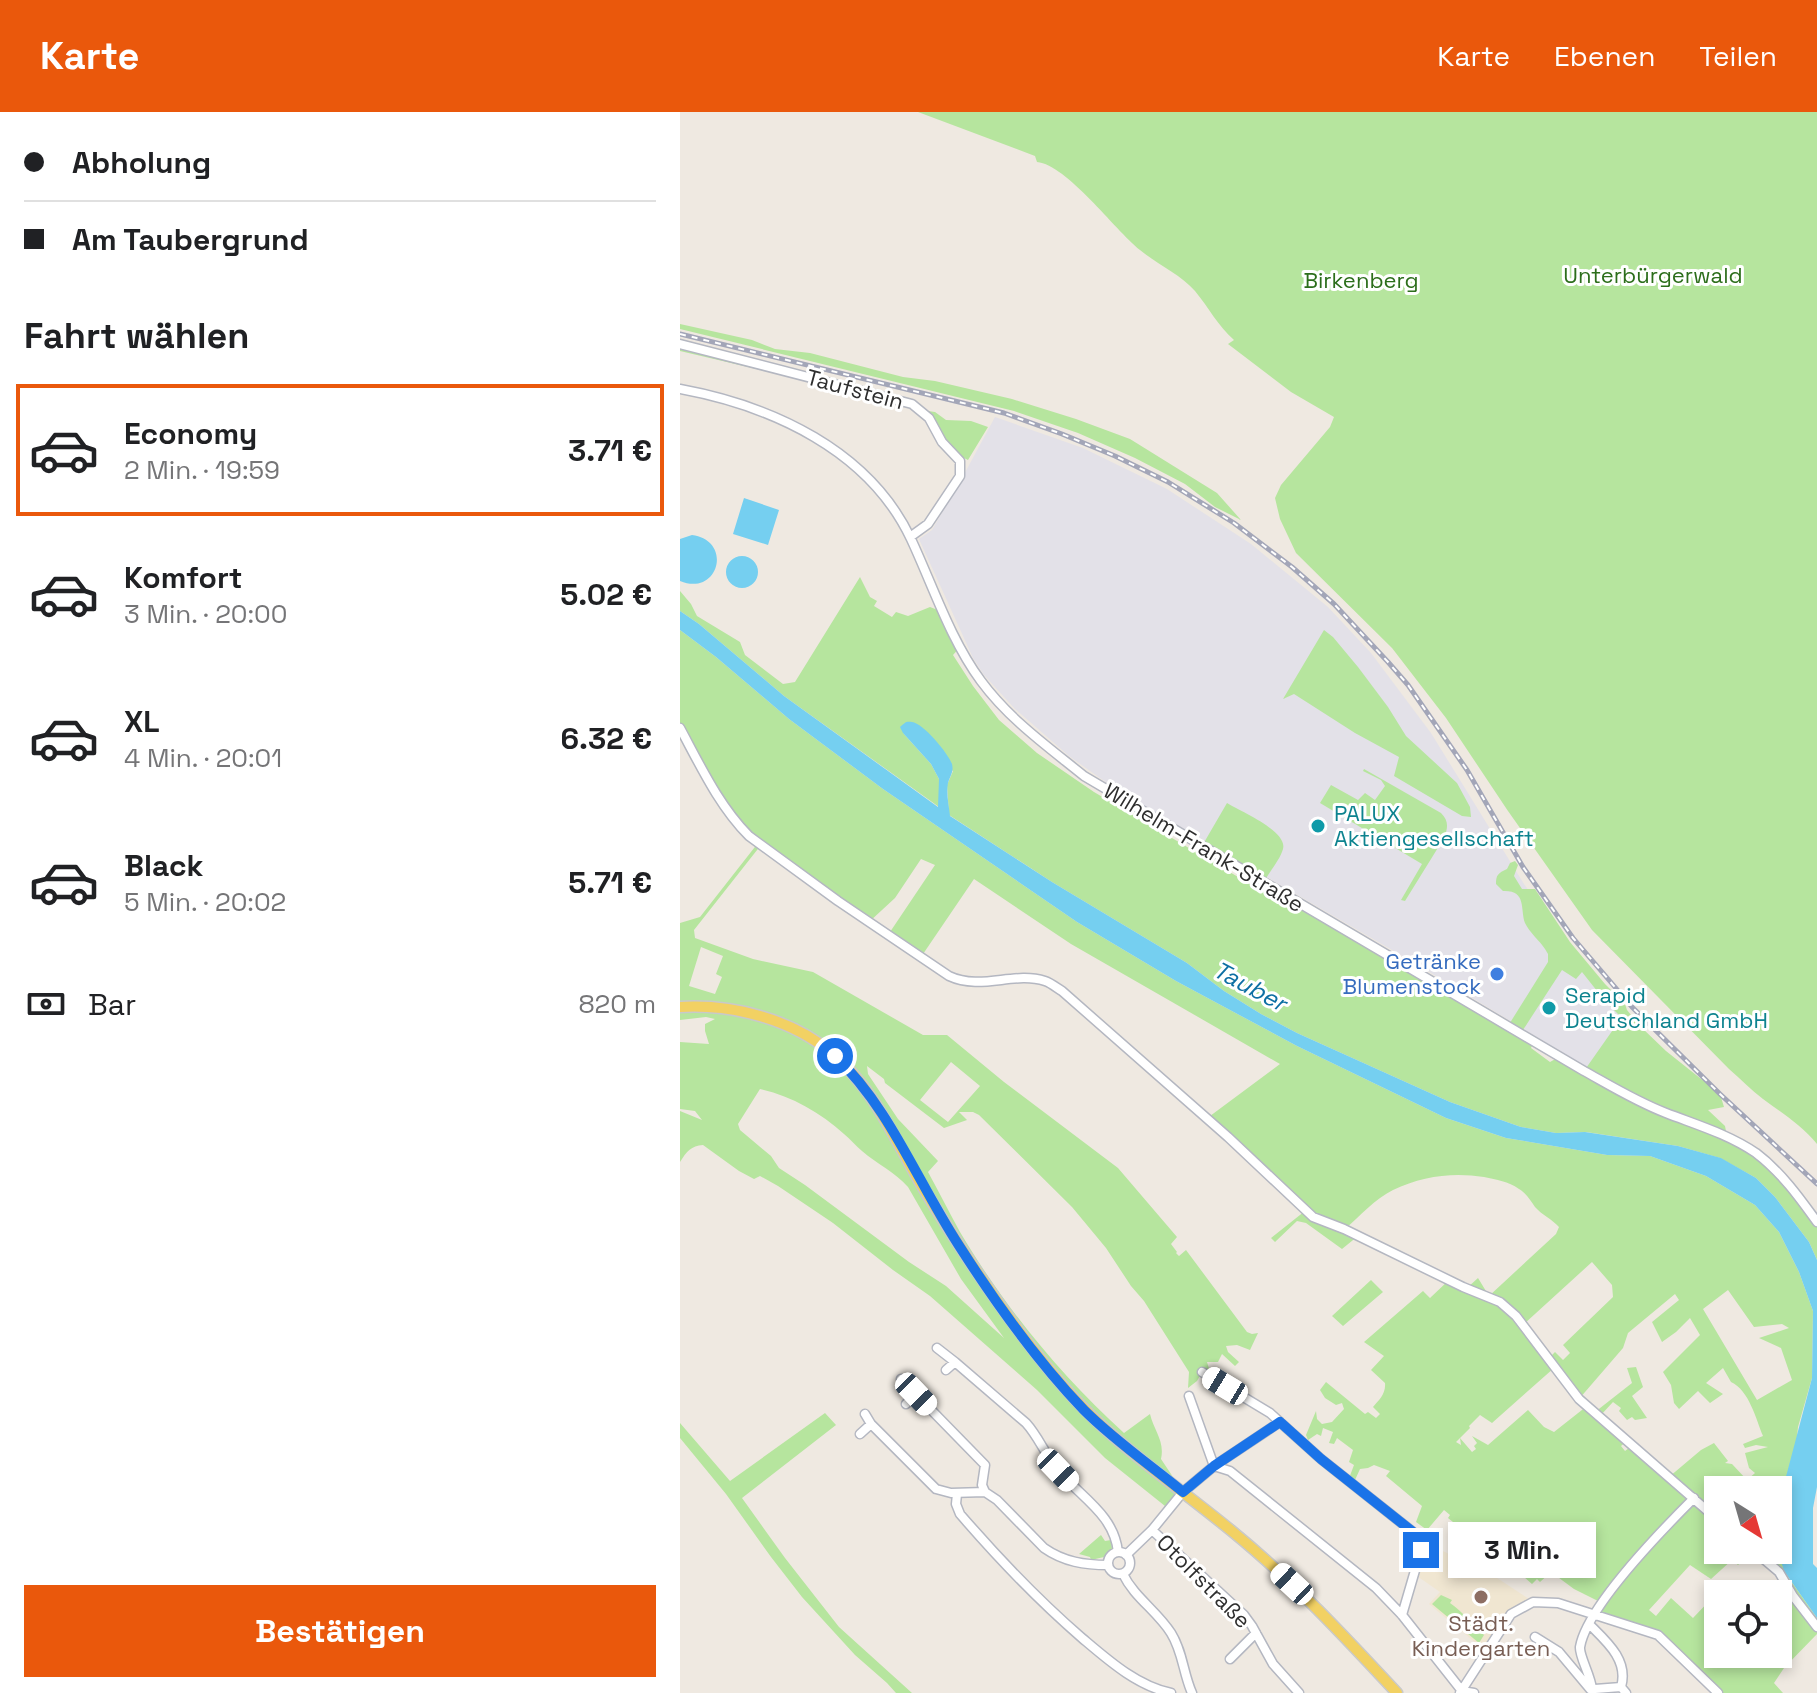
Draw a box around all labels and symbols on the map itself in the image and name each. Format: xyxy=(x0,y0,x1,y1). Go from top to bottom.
park label: Unterbürgerwald xyxy=(1563,261,1743,289)
park label: Birkenberg xyxy=(1303,266,1419,294)
street label: Taufstein xyxy=(803,363,907,415)
street label: Wilhelm-Frank-Straße xyxy=(1099,776,1309,918)
place label: PALUX Aktiengesellschaft xyxy=(1334,799,1534,852)
marker: PALUX Aktiengesellschaft xyxy=(1309,817,1327,835)
place label: Getränke Blumenstock xyxy=(1343,947,1481,1000)
water label: Tauber xyxy=(1208,954,1295,1020)
marker: Getränke Blumenstock xyxy=(1488,965,1506,983)
place label: Serapid Deutschland GmbH xyxy=(1565,981,1768,1034)
marker: Serapid Deutschland GmbH xyxy=(1540,999,1558,1017)
route start xyxy=(817,1038,853,1074)
car xyxy=(1198,1363,1252,1409)
car xyxy=(891,1368,941,1420)
car xyxy=(1033,1444,1083,1496)
north arrow xyxy=(1704,1476,1792,1564)
callout: 3 Min. xyxy=(1449,1522,1597,1578)
street label: Otolfstraße xyxy=(1151,1528,1257,1634)
route end xyxy=(1403,1532,1439,1568)
car xyxy=(1266,1559,1318,1609)
marker: Städt. Kindergarten xyxy=(1472,1588,1490,1606)
place label: Städt. Kindergarten xyxy=(1412,1609,1550,1662)

